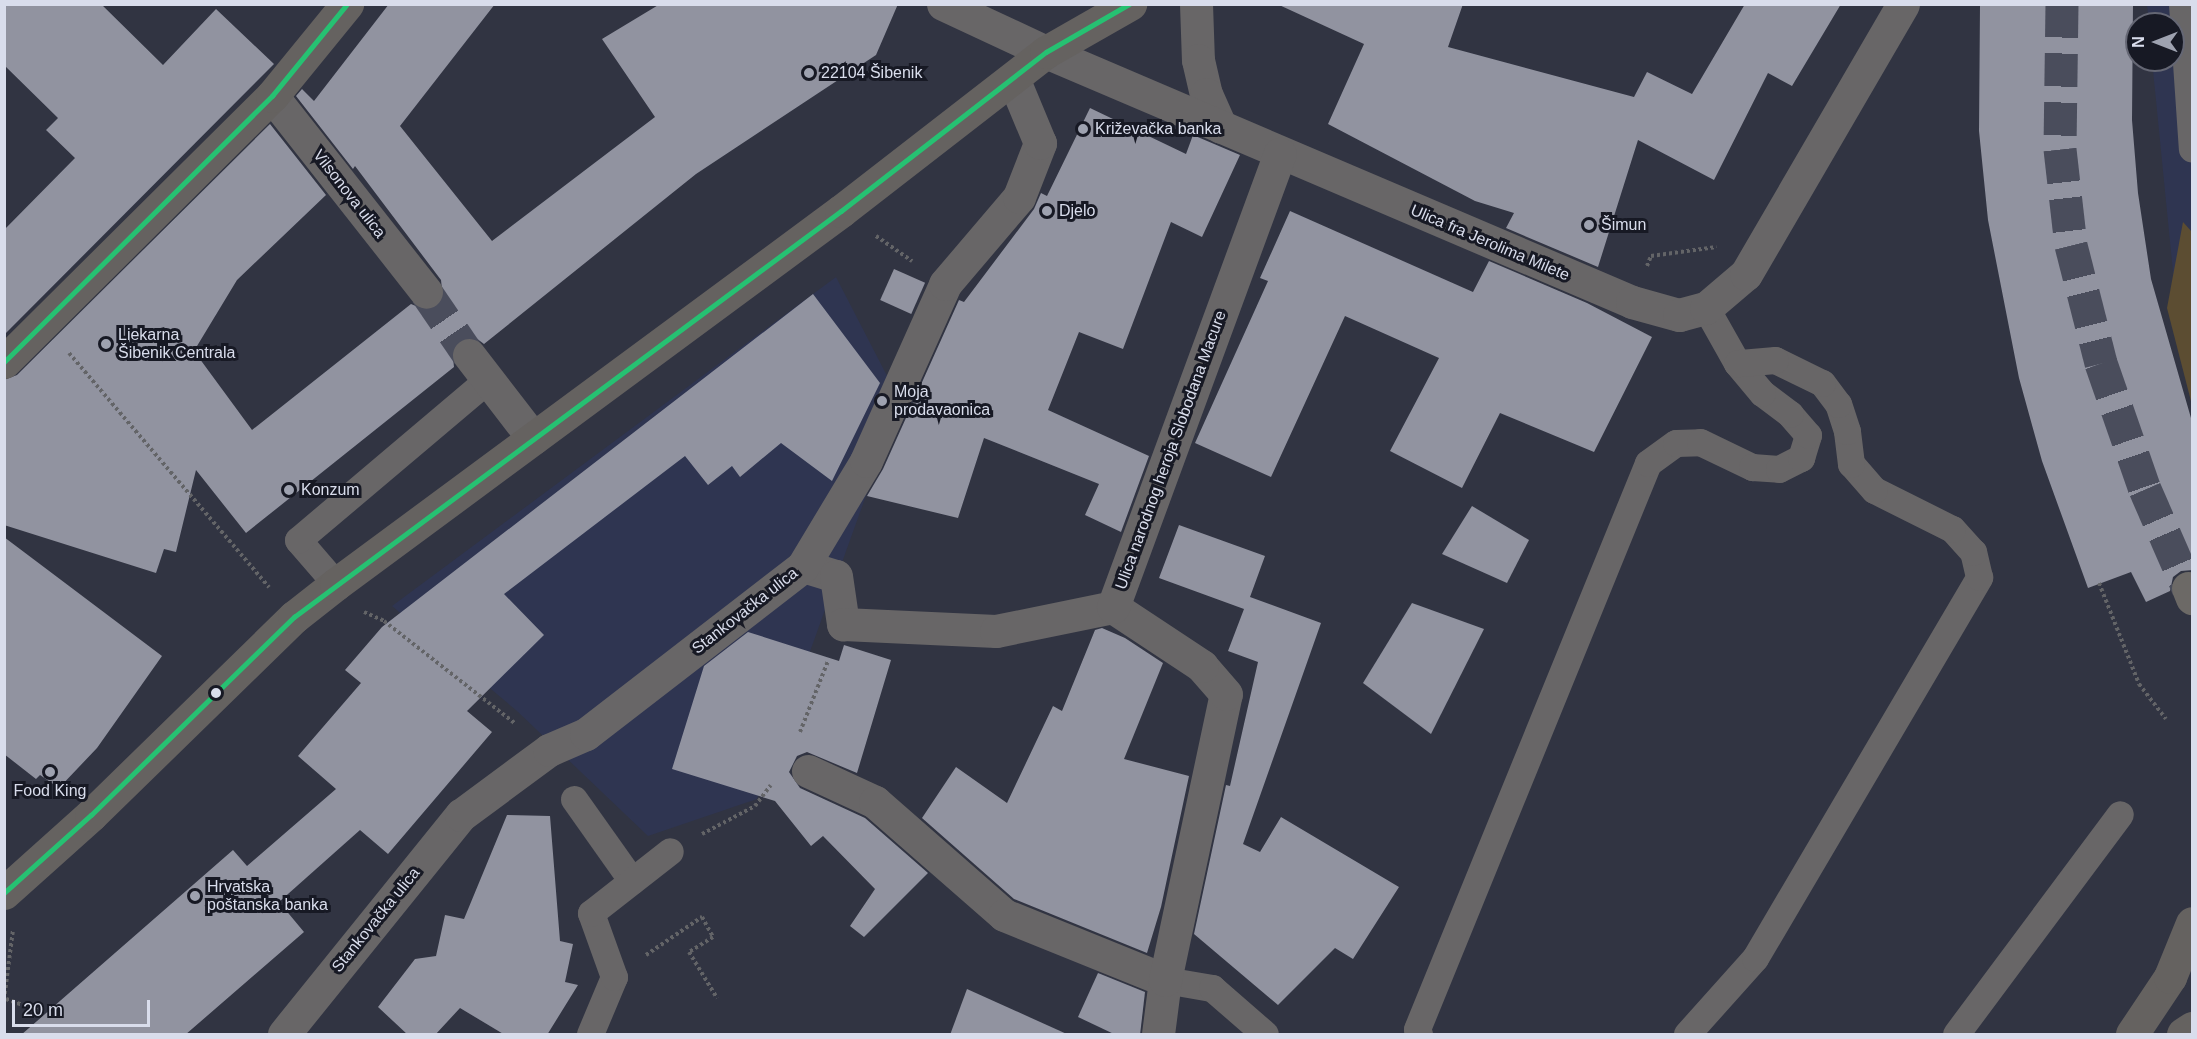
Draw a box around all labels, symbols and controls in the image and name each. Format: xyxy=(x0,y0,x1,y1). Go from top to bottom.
north arrow xyxy=(2125,12,2185,72)
text: N xyxy=(2130,36,2147,48)
place label: 22104 Šibenik xyxy=(821,63,922,83)
marker: 22104 Šibenik xyxy=(802,66,816,80)
place label: Križevačka banka xyxy=(1095,119,1221,139)
marker: Križevačka banka xyxy=(1076,122,1090,136)
street label: Vilsonova ulica xyxy=(309,146,389,242)
place label: Djelo xyxy=(1059,201,1095,221)
street label: Ulica fra Jerolima Milete xyxy=(1408,201,1572,285)
marker: Djelo xyxy=(1040,204,1054,218)
place label: Šimun xyxy=(1601,215,1646,235)
marker: Šimun xyxy=(1582,218,1596,232)
street label: Ulica narodnog heroja Slobodana Macure xyxy=(1111,308,1231,592)
place label: Ljekarna Šibenik Centrala xyxy=(118,325,235,363)
marker: Ljekarna Šibenik Centrala xyxy=(99,337,113,351)
place label: Moja prodavaonica xyxy=(894,382,990,420)
marker: Moja prodavaonica xyxy=(875,394,889,408)
place label: Konzum xyxy=(301,480,360,500)
marker: Konzum xyxy=(282,483,296,497)
street label: Stankovačka ulica xyxy=(688,564,802,658)
unlabelled marker xyxy=(210,687,222,699)
marker: Food King xyxy=(43,765,57,779)
place label: Food King xyxy=(14,781,86,801)
street label: Stankovačka ulica xyxy=(328,864,424,976)
place label: Hrvatska poštanska banka xyxy=(207,877,328,915)
marker: Hrvatska poštanska banka xyxy=(188,889,202,903)
scale bar xyxy=(15,988,153,1026)
text: 20 m xyxy=(23,1000,63,1020)

